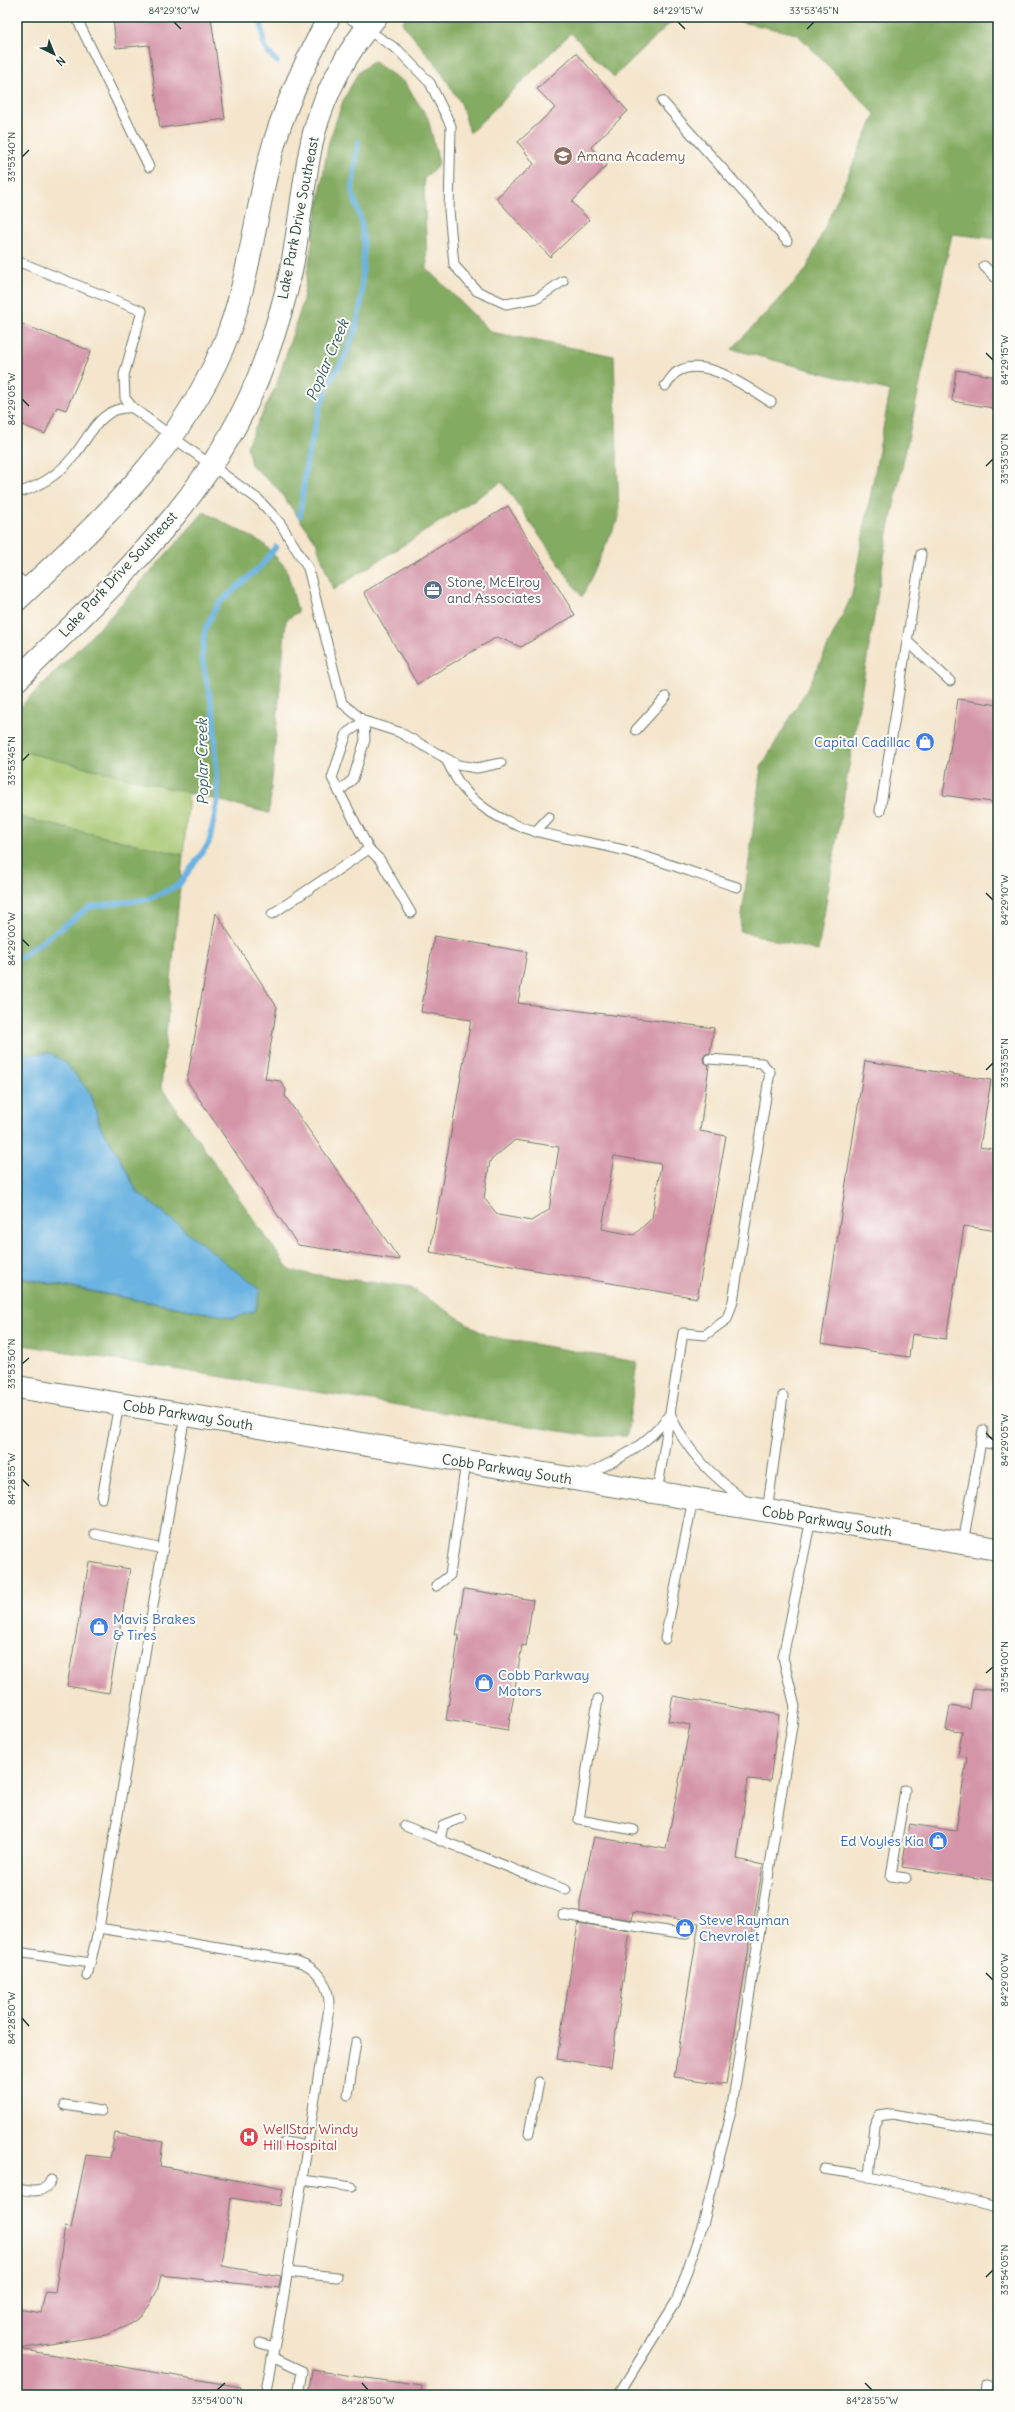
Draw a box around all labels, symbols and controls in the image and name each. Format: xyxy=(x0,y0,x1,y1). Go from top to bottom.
text: 84°29'10"W xyxy=(148,4,200,17)
text: 84°29'15"W xyxy=(653,4,703,17)
text: 33°53'45"N xyxy=(789,4,839,17)
north arrow xyxy=(34,34,74,74)
text: N xyxy=(53,54,68,69)
text: 33°53'40"N xyxy=(5,132,18,182)
street label: Lake Park Drive Southeast xyxy=(273,135,323,301)
school or university icon: Amana Academy xyxy=(552,145,574,167)
place label: Amana Academy xyxy=(577,147,686,165)
water label: Poplar Creek xyxy=(301,315,353,404)
text: 84°29'15"W xyxy=(998,335,1011,385)
text: 84°29'05"W xyxy=(5,373,18,425)
text: 33°53'50"N xyxy=(998,434,1011,484)
street label: Lake Park Drive Southeast xyxy=(55,507,181,641)
place label: Stone, McElroy and Associates xyxy=(447,573,541,607)
office icon: Stone, McElroy and Associates xyxy=(422,579,444,601)
water label: Poplar Creek xyxy=(192,717,212,805)
shop icon: Capital Cadillac xyxy=(914,731,936,753)
place label: Capital Cadillac xyxy=(814,733,911,751)
text: 33°53'45"N xyxy=(5,736,18,786)
text: 84°29'10"W xyxy=(998,874,1011,926)
text: 84°29'00"W xyxy=(5,912,18,966)
text: 33°53'55"N xyxy=(998,1038,1011,1088)
text: 33°53'50"N xyxy=(5,1339,18,1389)
street label: Cobb Parkway South xyxy=(122,1396,254,1434)
text: 84°29'05"W xyxy=(998,1414,1011,1466)
street label: Cobb Parkway South xyxy=(441,1450,573,1488)
text: 84°28'55"W xyxy=(5,1453,18,1505)
street label: Cobb Parkway South xyxy=(761,1502,893,1540)
place label: Mavis Brakes & Tires xyxy=(113,1610,196,1644)
shop icon: Mavis Brakes & Tires xyxy=(88,1616,110,1638)
text: 33°54'00"N xyxy=(998,1641,1011,1693)
place label: Cobb Parkway Motors xyxy=(498,1666,590,1700)
shop icon: Cobb Parkway Motors xyxy=(473,1672,495,1694)
shop icon: Ed Voyles Kia xyxy=(927,1830,949,1852)
place label: Ed Voyles Kia xyxy=(840,1832,924,1850)
place label: Steve Rayman Chevrolet xyxy=(699,1911,789,1945)
shop icon: Steve Rayman Chevrolet xyxy=(674,1917,696,1939)
text: 84°29'00"W xyxy=(998,1953,1011,2007)
text: 84°28'50"W xyxy=(5,1992,18,2044)
place label: WellStar Windy Hill Hospital xyxy=(263,2120,358,2154)
hospital icon: WellStar Windy Hill Hospital xyxy=(238,2126,260,2148)
text: 33°54'05"N xyxy=(998,2245,1011,2295)
text: 33°54'00"N xyxy=(191,2394,243,2407)
text: 84°28'50"W xyxy=(342,2394,394,2407)
text: 84°28'55"W xyxy=(846,2394,898,2407)

